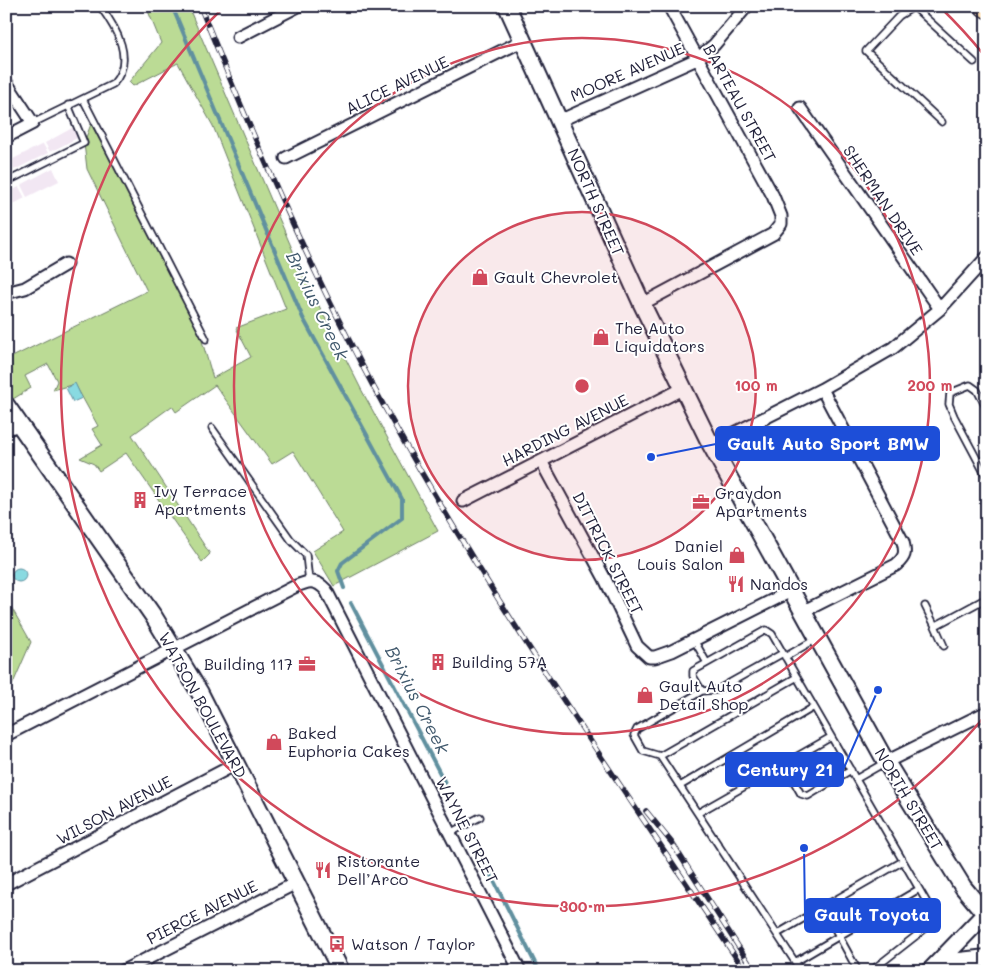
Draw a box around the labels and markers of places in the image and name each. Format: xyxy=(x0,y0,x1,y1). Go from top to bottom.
place label: Gault Chevrolet xyxy=(494,266,618,287)
shop icon: Gault Chevrolet xyxy=(470,267,490,287)
place label: The Auto Liquidators xyxy=(615,317,705,356)
shop icon: The Auto Liquidators xyxy=(591,327,611,347)
centre of rings xyxy=(573,377,591,395)
callout: Gault Auto Sport BMW xyxy=(716,427,939,460)
place label: Ivy Terrace Apartments xyxy=(154,480,247,519)
place label: Graydon Apartments xyxy=(715,482,807,521)
building icon: Ivy Terrace Apartments xyxy=(130,490,150,510)
office icon: Graydon Apartments xyxy=(691,492,711,512)
place label: Daniel Louis Salon xyxy=(637,535,723,574)
shop icon: Daniel Louis Salon xyxy=(727,545,747,565)
place label: Nandos xyxy=(750,573,808,594)
restaurant icon: Nandos xyxy=(726,574,746,594)
place label: Building 57A xyxy=(452,651,547,672)
building icon: Building 57A xyxy=(428,652,448,672)
place label: Building 117 xyxy=(204,653,293,674)
office icon: Building 117 xyxy=(297,654,317,674)
place label: Gault Auto Detail Shop xyxy=(659,675,748,714)
shop icon: Gault Auto Detail Shop xyxy=(635,685,655,705)
place label: Baked Euphoria Cakes xyxy=(288,722,410,761)
shop icon: Baked Euphoria Cakes xyxy=(264,732,284,752)
callout: Century 21 xyxy=(726,753,843,786)
place label: Ristorante Dell’Arco xyxy=(337,850,420,889)
restaurant icon: Ristorante Dell’Arco xyxy=(313,860,333,880)
callout: Gault Toyota xyxy=(805,899,940,932)
place label: Watson / Taylor xyxy=(351,933,476,954)
bus stop icon: Watson / Taylor xyxy=(327,934,347,954)

